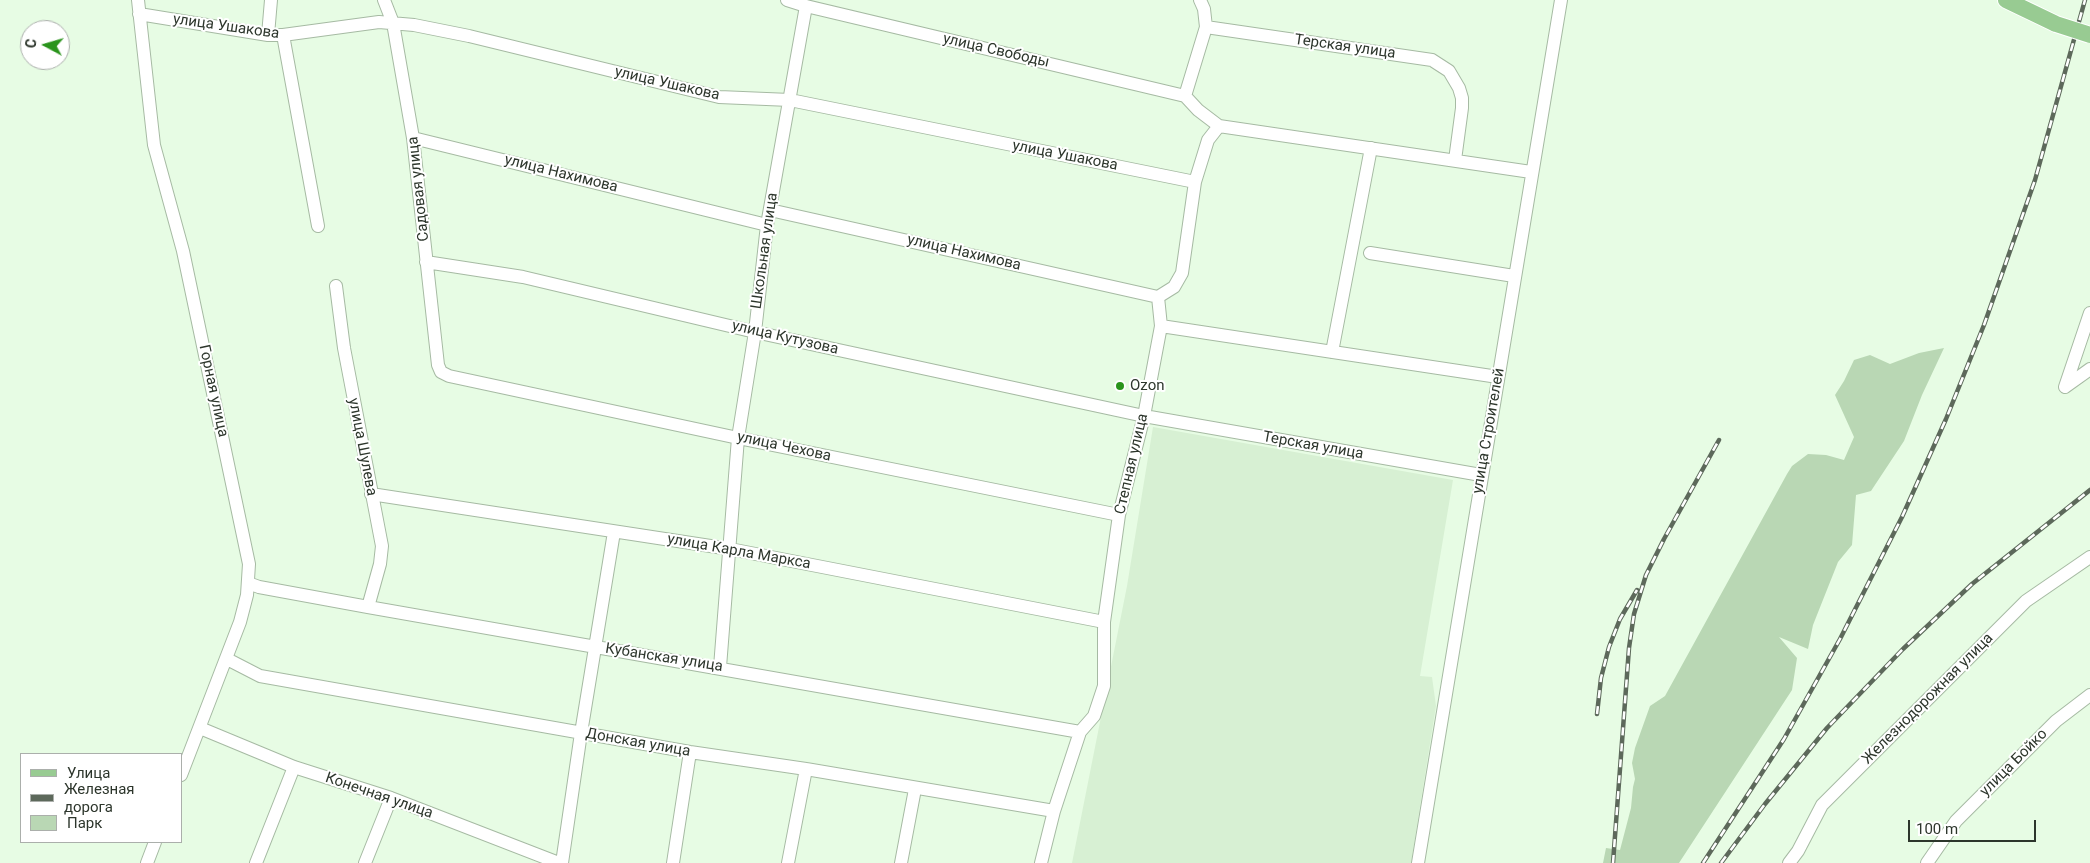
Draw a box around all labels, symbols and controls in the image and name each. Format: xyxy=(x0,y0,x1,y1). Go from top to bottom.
street label: улица Ушакова xyxy=(172,11,280,43)
north arrow xyxy=(20,20,70,70)
street label: улица Свободы xyxy=(941,30,1051,72)
street label: Терская улица xyxy=(1293,31,1397,63)
text: С xyxy=(23,38,40,49)
street label: улица Ушакова xyxy=(613,63,721,105)
street label: Садовая улица xyxy=(405,136,433,242)
street label: улица Ушакова xyxy=(1011,137,1119,175)
street label: улица Нахимова xyxy=(502,151,620,197)
street label: Школьная улица xyxy=(748,192,782,310)
street label: улица Нахимова xyxy=(905,231,1023,275)
street label: улица Кутузова xyxy=(730,317,840,359)
street label: Горная улица xyxy=(194,343,232,439)
street label: улица Строителей xyxy=(1469,367,1509,495)
place label: Ozon xyxy=(1130,377,1164,395)
marker: Ozon xyxy=(1114,380,1126,392)
street label: улица Шулева xyxy=(344,397,380,497)
street label: Степная улица xyxy=(1112,412,1152,516)
street label: улица Чехова xyxy=(735,428,833,466)
street label: Терская улица xyxy=(1261,428,1365,464)
street label: улица Карла Маркса xyxy=(666,531,812,573)
street label: Железнодорожная улица xyxy=(1859,630,1997,768)
street label: Кубанская улица xyxy=(604,640,724,676)
street label: Донская улица xyxy=(584,725,692,761)
street label: улица Бойко xyxy=(1976,725,2052,801)
legend xyxy=(20,753,182,843)
text: Улица xyxy=(67,764,110,782)
street label: Конечная улица xyxy=(323,769,435,823)
text: Железная дорога xyxy=(64,780,135,816)
scale bar xyxy=(1910,810,2038,842)
text: Парк xyxy=(67,814,102,832)
text: 100 m xyxy=(1916,820,1958,838)

